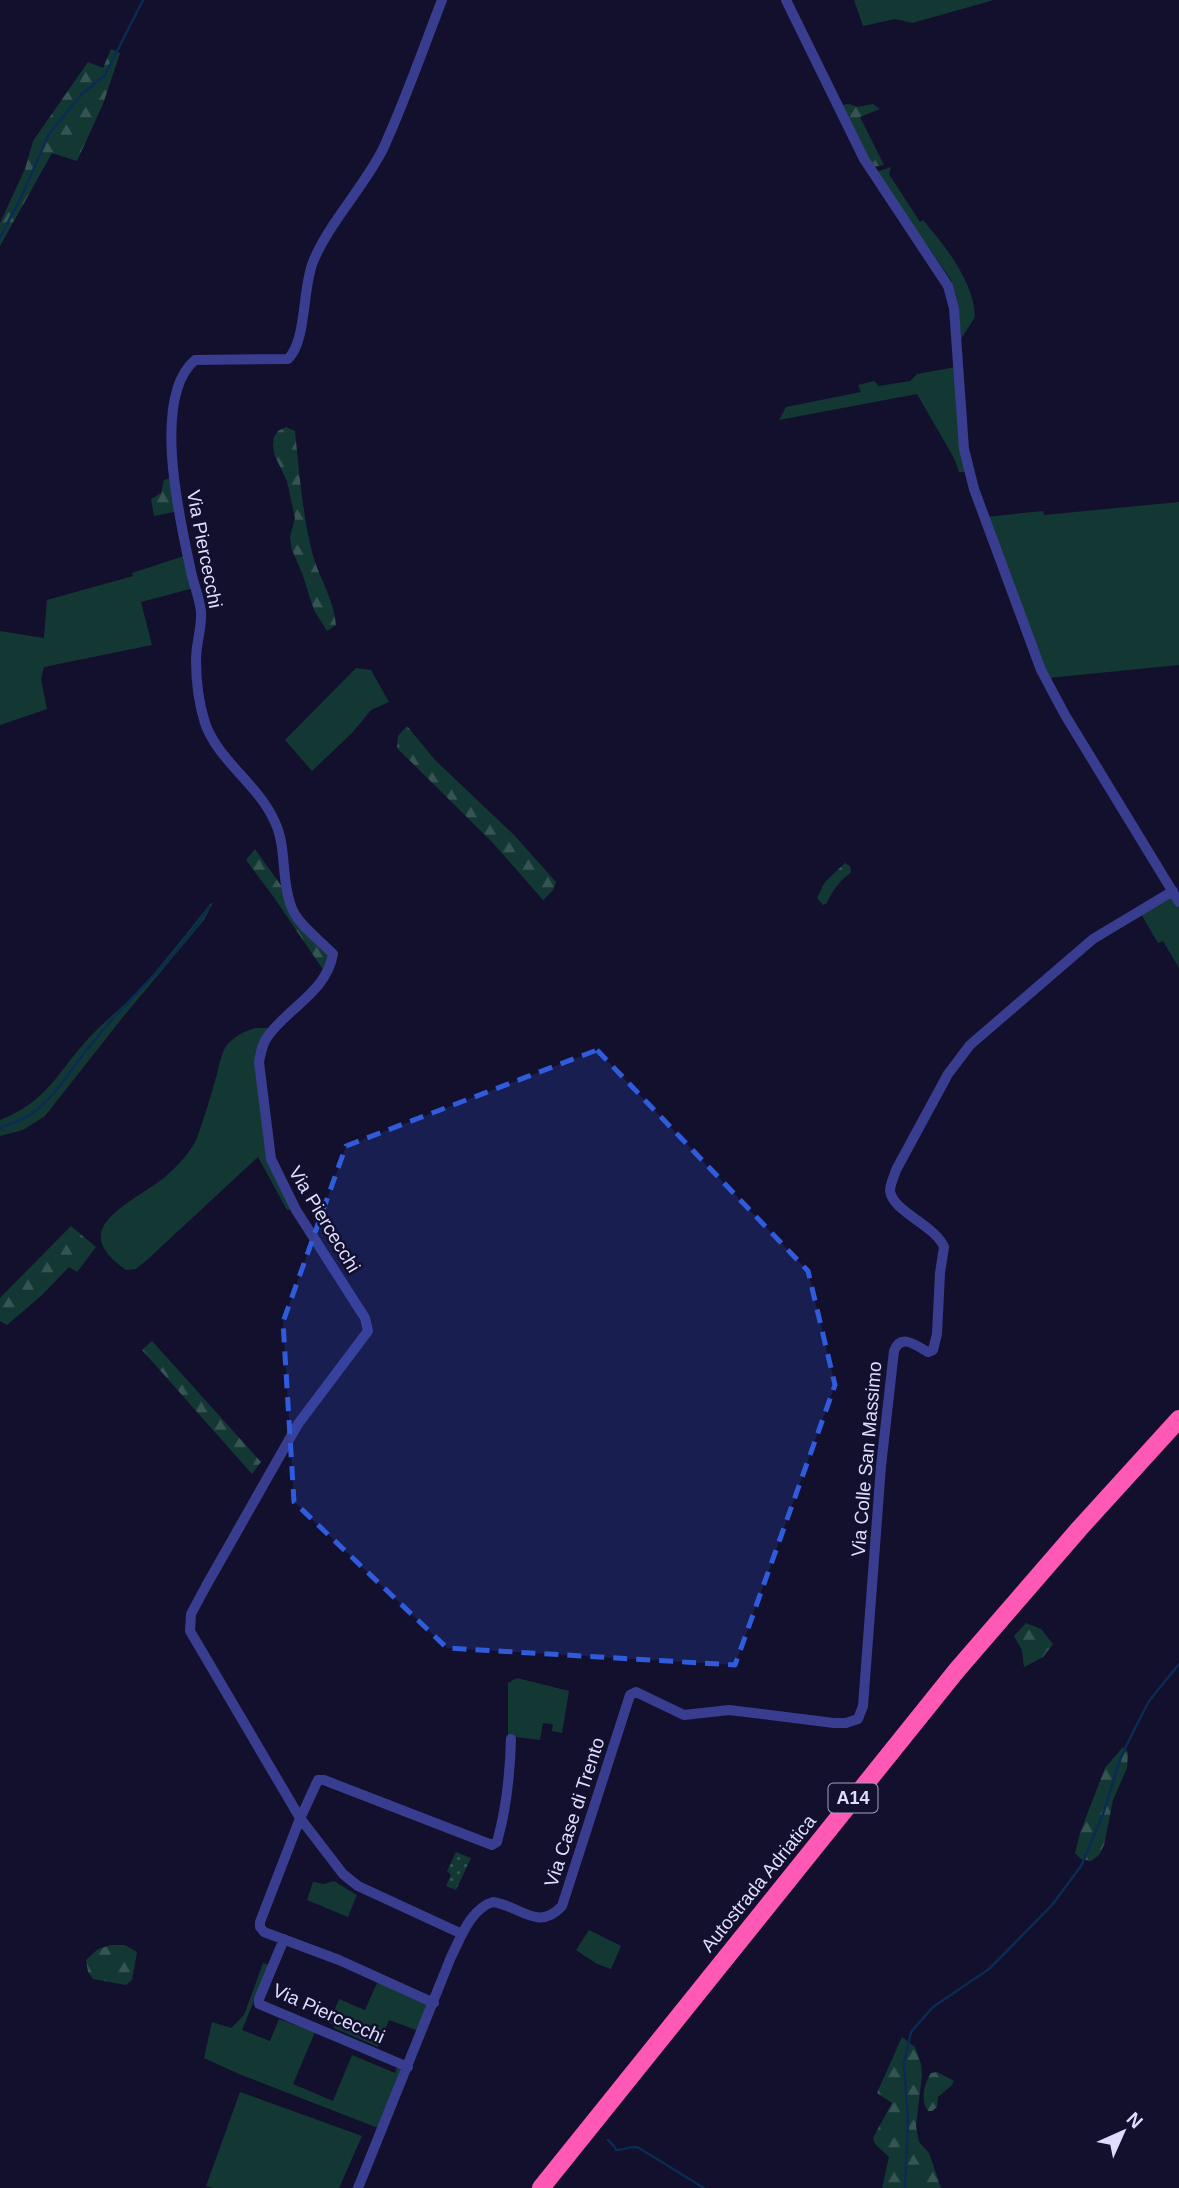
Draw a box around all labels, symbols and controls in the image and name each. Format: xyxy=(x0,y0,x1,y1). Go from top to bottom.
street label: Via Piercecchi xyxy=(183,488,226,610)
street label: Via Piercecchi xyxy=(285,1162,364,1276)
street label: Via Colle San Massimo xyxy=(847,1360,886,1558)
street label: Via Case di Trento xyxy=(540,1735,609,1890)
road number: A14 xyxy=(828,1783,878,1812)
street label: Autostrada Adriatica xyxy=(697,1810,820,1956)
street label: Via Piercecchi xyxy=(270,1979,388,2047)
north arrow xyxy=(1088,2097,1158,2167)
text: N xyxy=(1122,2108,1147,2133)

